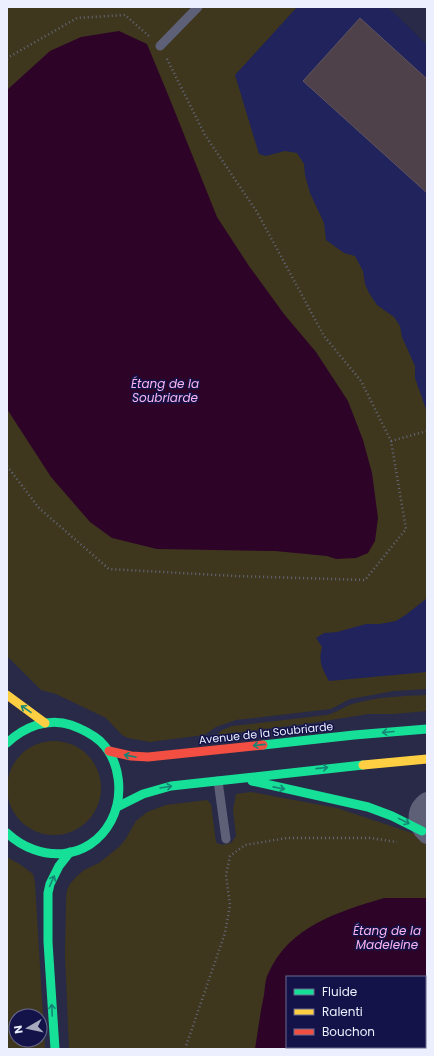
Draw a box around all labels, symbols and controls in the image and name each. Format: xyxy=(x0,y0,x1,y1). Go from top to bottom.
water label: Étang de la Soubriarde xyxy=(131,375,199,406)
one-way arrow xyxy=(21,705,32,713)
street label: Avenue de la Soubriarde xyxy=(198,718,334,748)
one-way arrow xyxy=(382,729,395,736)
one-way arrow xyxy=(253,741,266,749)
one-way arrow xyxy=(124,752,137,760)
one-way arrow xyxy=(315,764,328,772)
one-way arrow xyxy=(159,783,172,791)
one-way arrow xyxy=(272,784,285,792)
one-way arrow xyxy=(398,818,410,826)
one-way arrow xyxy=(49,875,56,887)
water label: Étang de la Madeleine xyxy=(353,922,421,953)
legend xyxy=(286,976,426,1048)
text: Fluide xyxy=(322,983,357,1000)
text: Ralenti xyxy=(322,1003,363,1020)
one-way arrow xyxy=(49,1004,56,1017)
north arrow xyxy=(8,1008,48,1048)
text: Bouchon xyxy=(322,1023,375,1040)
text: N xyxy=(10,1024,27,1035)

